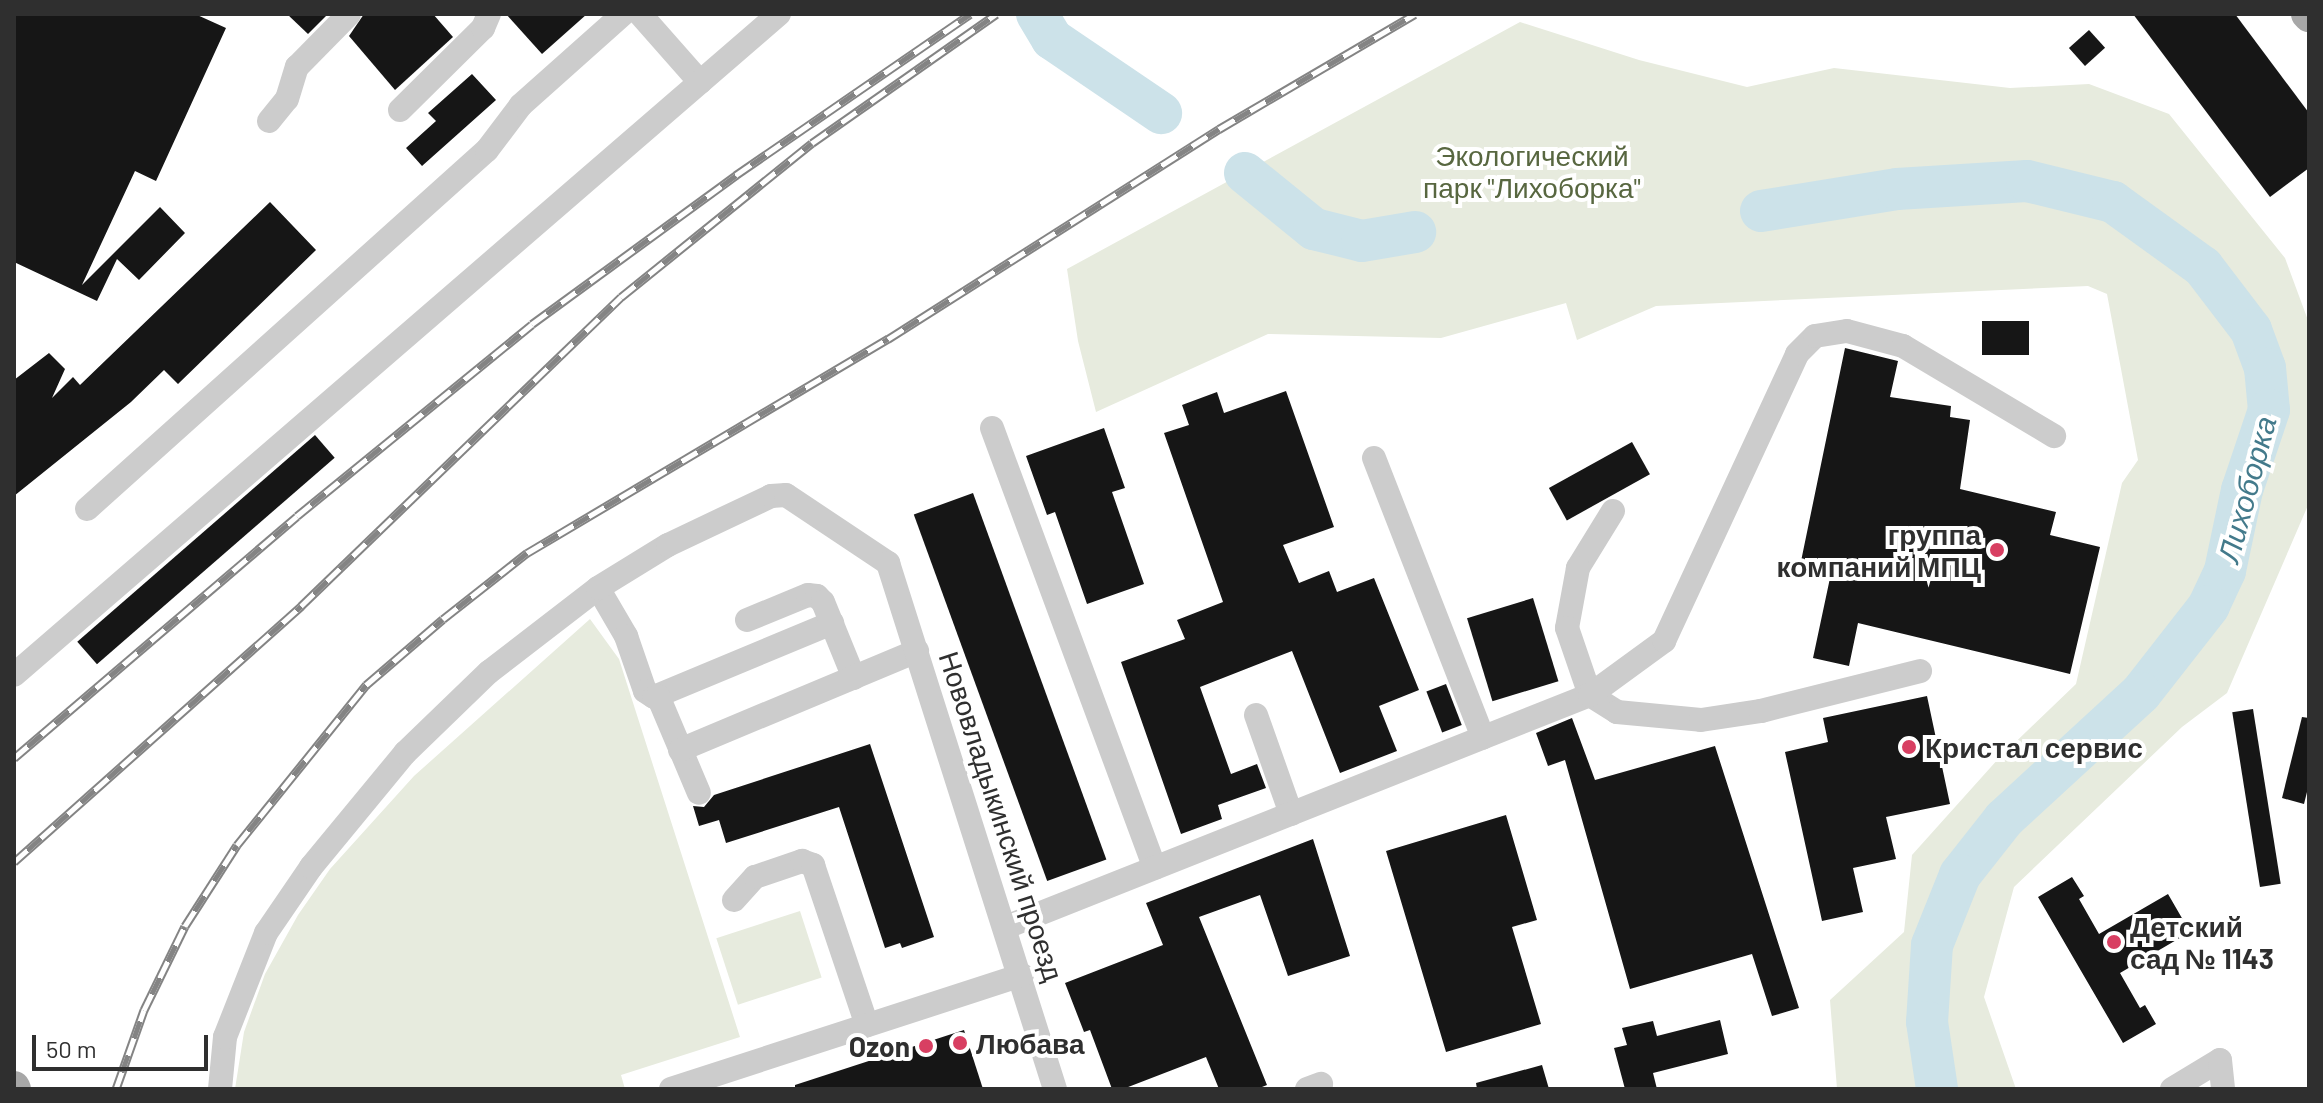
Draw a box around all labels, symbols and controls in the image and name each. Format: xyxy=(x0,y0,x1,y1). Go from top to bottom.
park label: Экологический парк "Лихоборка" xyxy=(1423,138,1641,204)
water label: Лихоборка xyxy=(2209,412,2283,566)
place label: группа компаний МПЦ xyxy=(1777,517,1981,583)
marker: группа компаний МПЦ xyxy=(1988,541,2006,559)
street label: Нововладыкинский проезд xyxy=(933,647,1071,985)
place label: Кристал сервис xyxy=(1925,730,2143,764)
marker: Кристал сервис xyxy=(1900,738,1918,756)
place label: Детский сад № 1143 xyxy=(2130,909,2274,975)
marker: Детский сад № 1143 xyxy=(2105,933,2123,951)
scale bar xyxy=(36,1019,212,1069)
place label: Любава xyxy=(976,1026,1084,1060)
place label: Ozon xyxy=(849,1029,910,1063)
text: 50 m xyxy=(46,1034,97,1063)
marker: Любава xyxy=(951,1034,969,1052)
marker: Ozon xyxy=(917,1037,935,1055)

